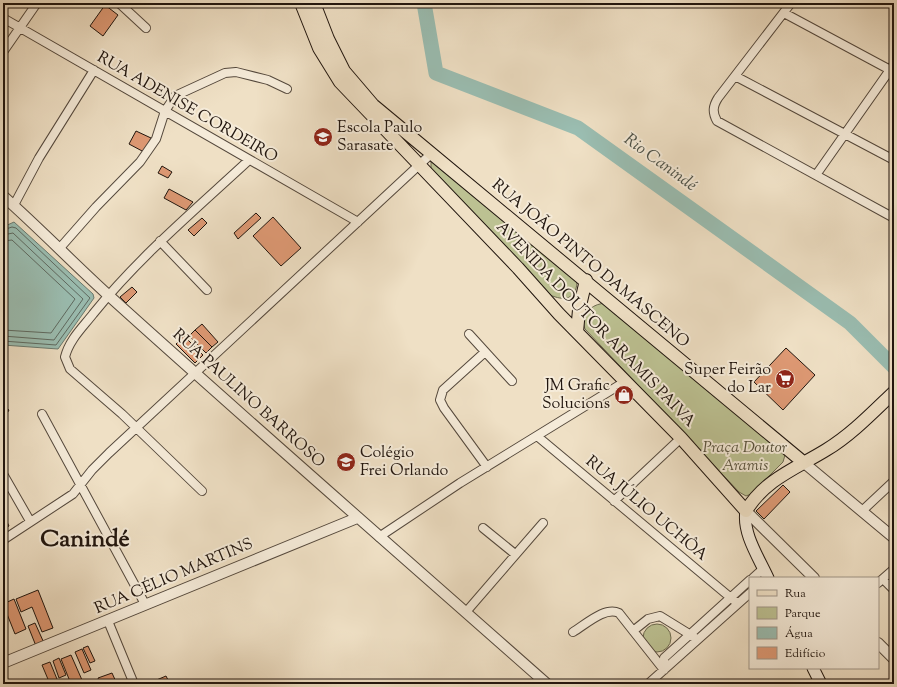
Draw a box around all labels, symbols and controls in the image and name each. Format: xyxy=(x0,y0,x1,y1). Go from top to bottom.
street label: RUA ADENISE CORDEIRO xyxy=(92,47,282,169)
place label: Escola Paulo Sarasate xyxy=(337,117,423,158)
school or university icon: Escola Paulo Sarasate xyxy=(312,126,334,148)
water label: Rio Canindé xyxy=(619,128,701,198)
street label: RUA JOÃO PINTO DAMASCENO xyxy=(486,174,694,354)
street label: AVENIDA DOUTOR ARAMIS PAIVA xyxy=(490,217,700,433)
street label: RUA PAULINO BARROSO xyxy=(167,324,329,474)
place label: Super Feirão do Lar xyxy=(684,359,771,400)
supermarket icon: Super Feirão do Lar xyxy=(774,368,796,390)
place label: JM Grafic Solucions xyxy=(542,375,610,416)
shop icon: JM Grafic Solucions xyxy=(613,384,635,406)
park label: Praça Doutor Aramis xyxy=(703,437,788,478)
place label: Colégio Frei Orlando xyxy=(360,442,449,483)
street label: RUA JÚLIO UCHÔA xyxy=(580,450,713,567)
school or university icon: Colégio Frei Orlando xyxy=(335,451,357,473)
district label: Canindé xyxy=(40,523,130,557)
street label: RUA CÉLIO MARTINS xyxy=(91,533,257,621)
legend xyxy=(749,577,879,669)
text: Rua xyxy=(785,585,806,603)
text: Parque xyxy=(785,605,821,623)
text: Água xyxy=(785,625,813,643)
text: Edifício xyxy=(785,645,826,663)

